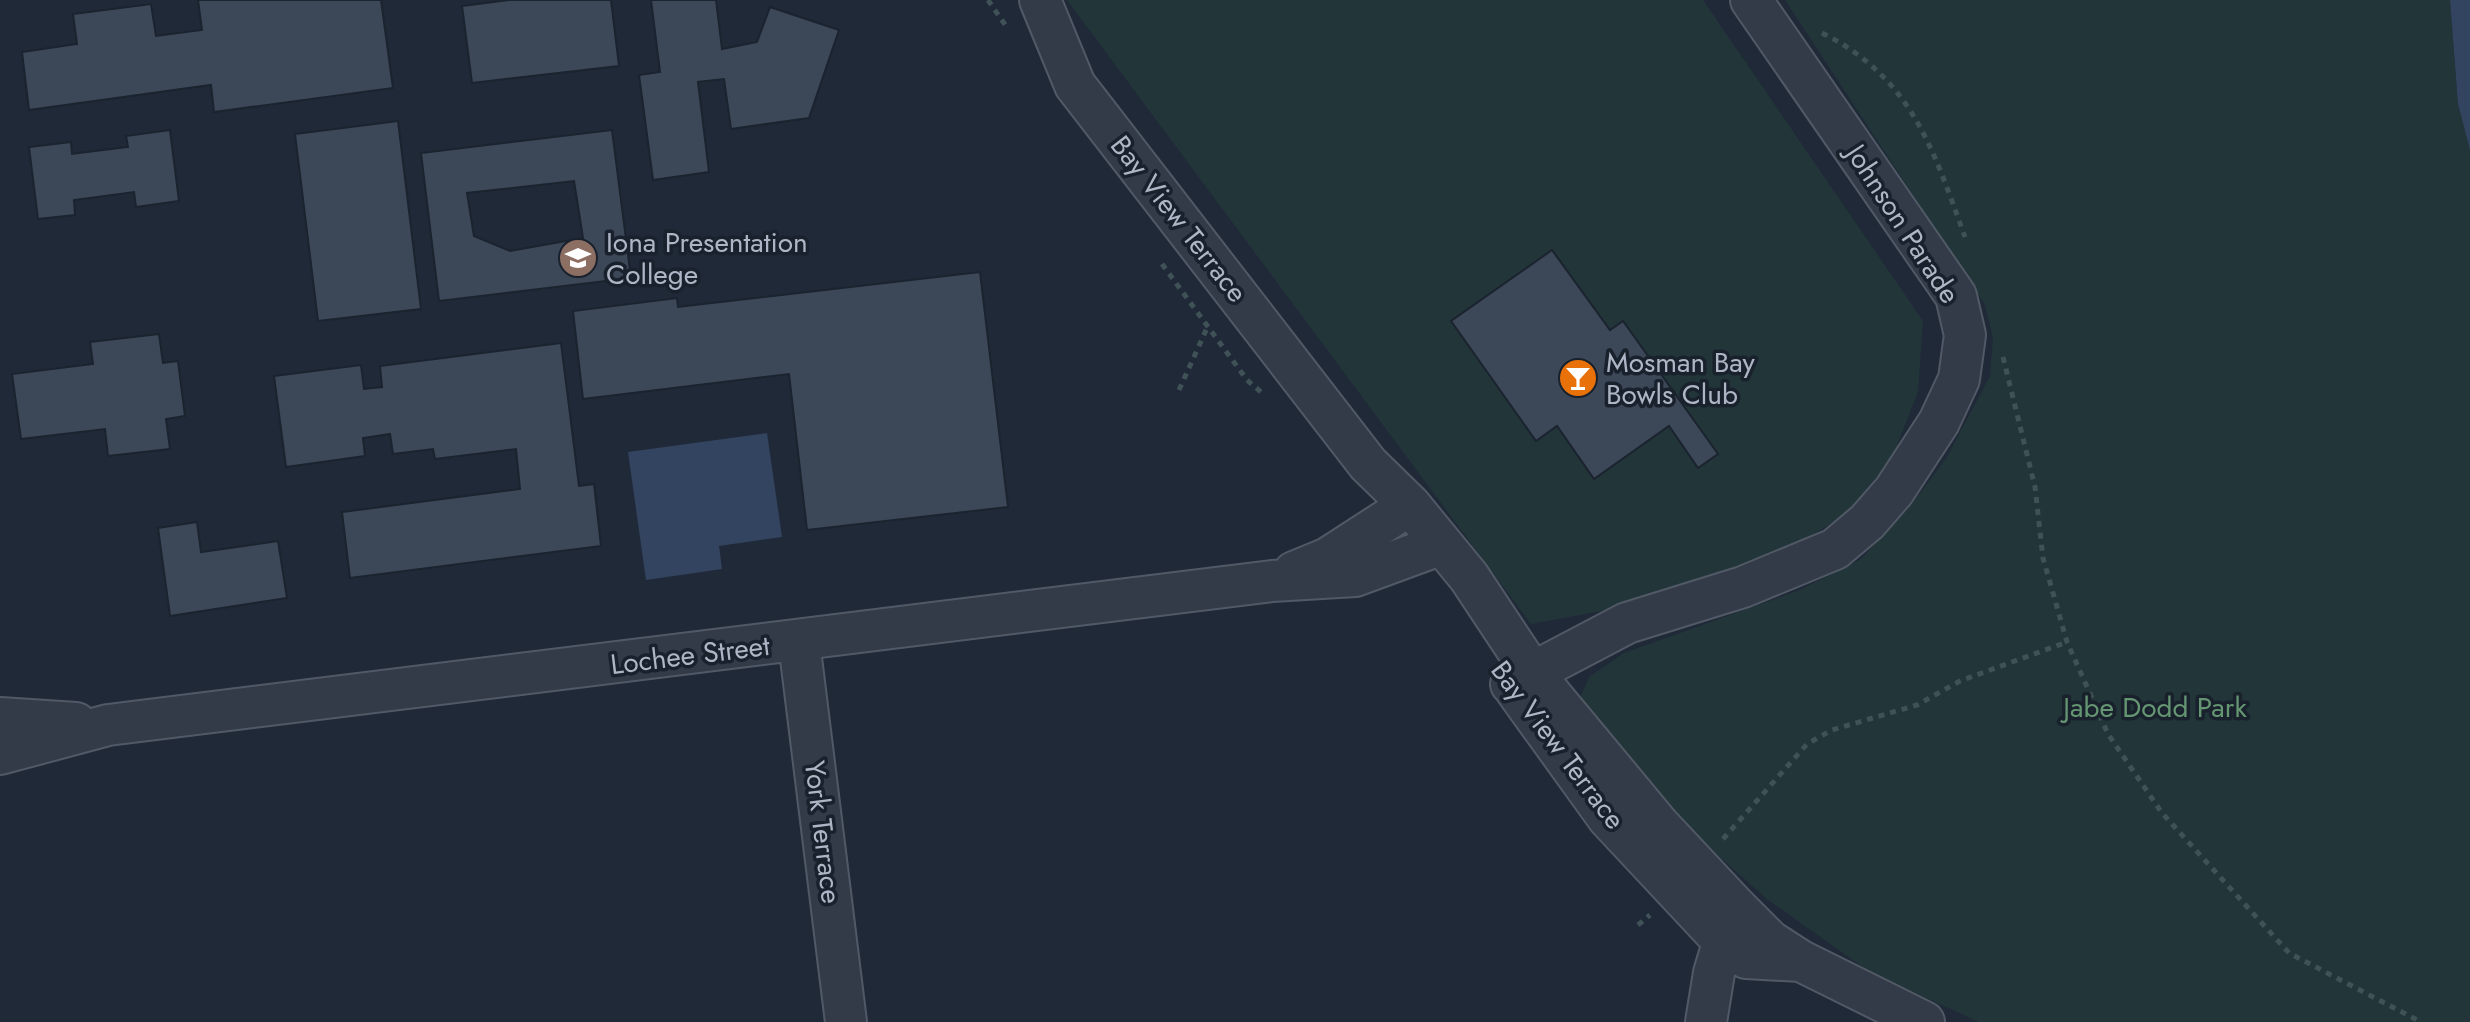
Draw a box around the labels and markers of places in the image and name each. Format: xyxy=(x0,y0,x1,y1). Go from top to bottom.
place label: Iona Presentation College xyxy=(606,222,808,295)
school or university icon: Iona Presentation College xyxy=(557,237,599,279)
place label: Mosman Bay Bowls Club xyxy=(1606,342,1756,415)
bar icon: Mosman Bay Bowls Club xyxy=(1557,357,1599,399)

